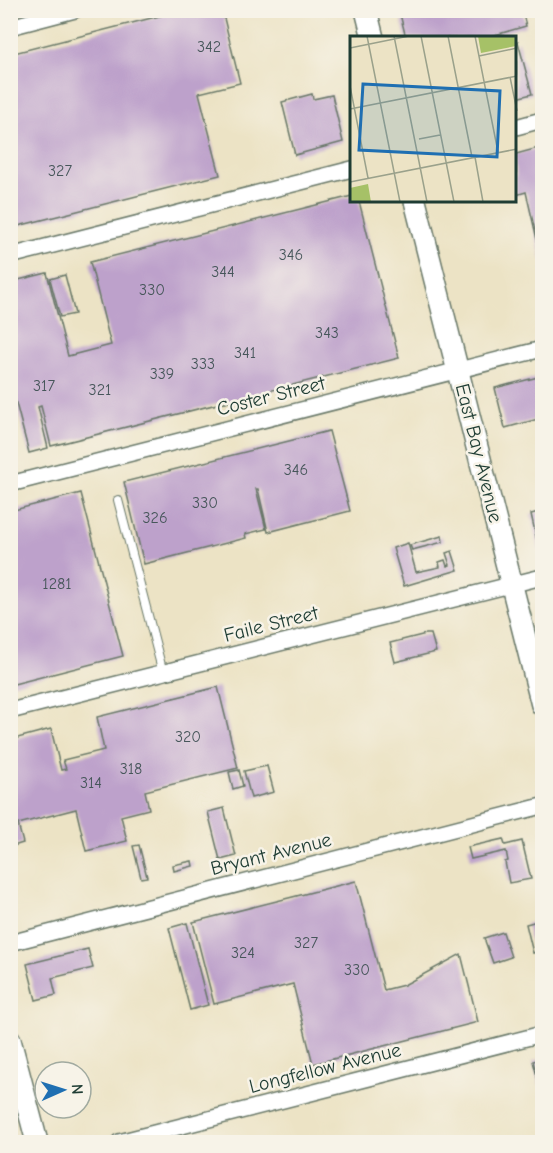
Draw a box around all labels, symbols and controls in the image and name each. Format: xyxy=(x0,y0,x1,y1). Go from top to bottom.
inset map xyxy=(350,36,517,202)
house number: 342 xyxy=(197,38,221,56)
house number: 327 xyxy=(48,162,72,180)
house number: 346 xyxy=(279,246,303,264)
house number: 344 xyxy=(211,263,235,281)
house number: 330 xyxy=(139,281,165,299)
house number: 343 xyxy=(315,324,339,342)
house number: 341 xyxy=(234,344,256,362)
house number: 333 xyxy=(191,355,215,373)
house number: 339 xyxy=(150,365,174,383)
street label: Coster Street xyxy=(214,371,329,421)
house number: 317 xyxy=(33,377,55,395)
house number: 321 xyxy=(89,381,111,399)
street label: East Bay Avenue xyxy=(451,381,507,525)
house number: 346 xyxy=(284,461,308,479)
house number: 330 xyxy=(192,494,218,512)
house number: 326 xyxy=(142,509,168,527)
house number: 1281 xyxy=(42,575,72,593)
street label: Faile Street xyxy=(221,601,322,647)
house number: 320 xyxy=(175,728,201,746)
house number: 318 xyxy=(120,760,142,778)
house number: 314 xyxy=(80,774,102,792)
street label: Bryant Avenue xyxy=(208,828,334,880)
house number: 327 xyxy=(294,934,318,952)
house number: 324 xyxy=(231,944,255,962)
house number: 330 xyxy=(344,961,370,979)
street label: Longfellow Avenue xyxy=(247,1038,403,1098)
north arrow xyxy=(33,1060,93,1120)
text: N xyxy=(68,1084,86,1095)

